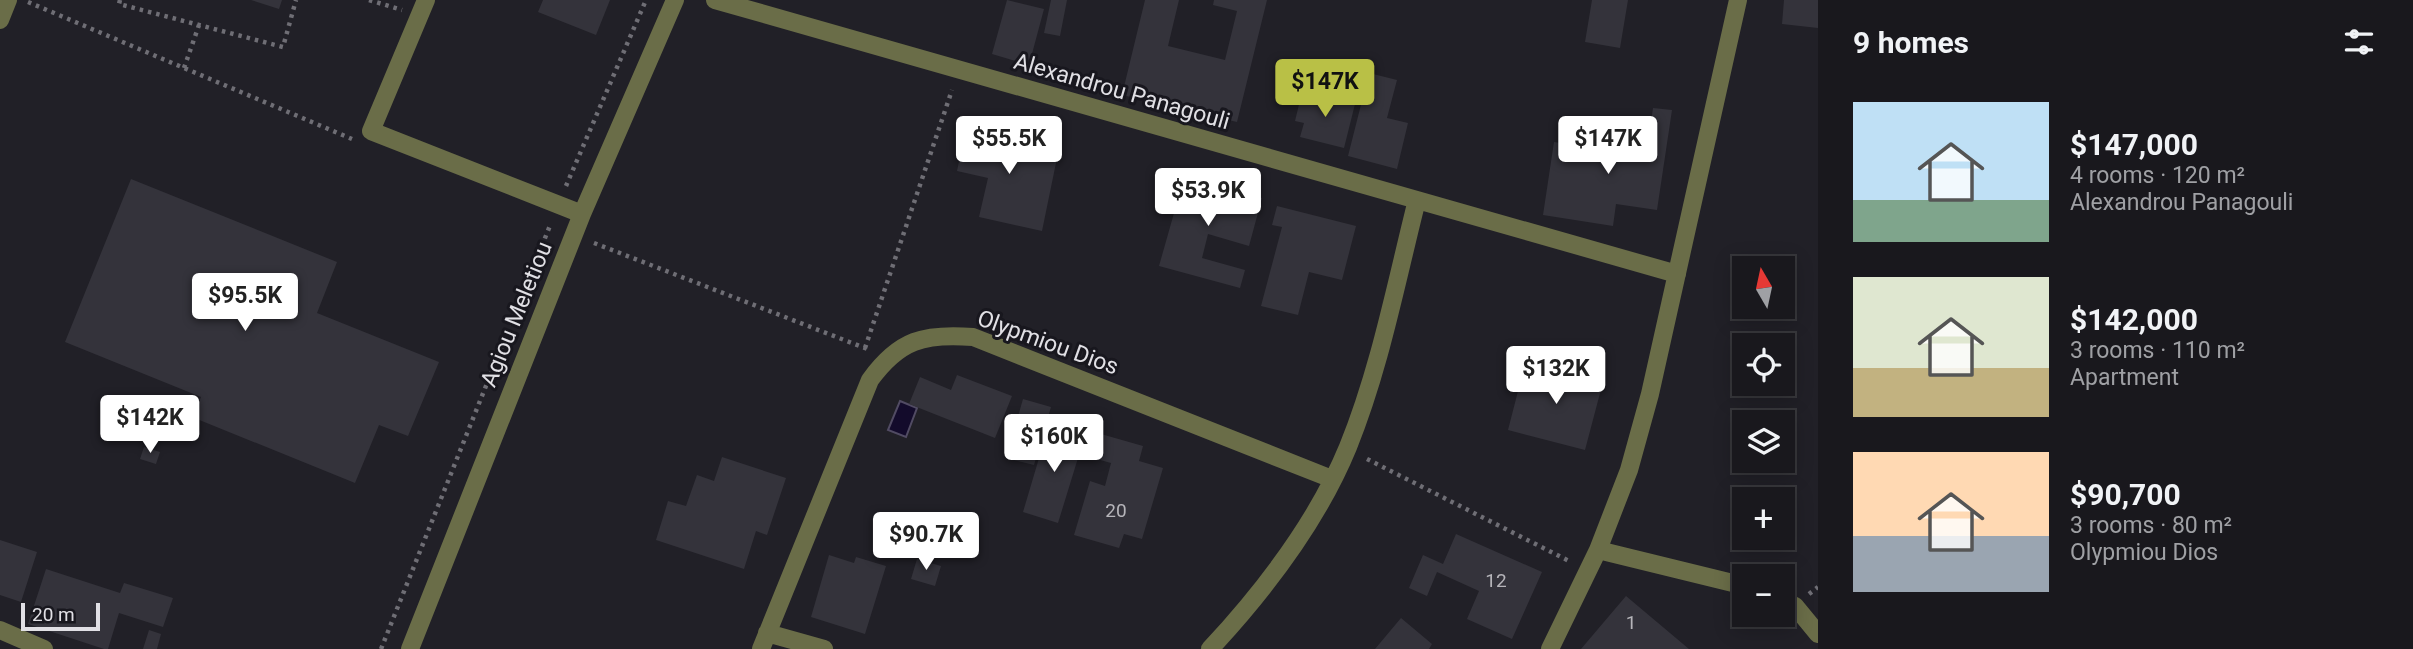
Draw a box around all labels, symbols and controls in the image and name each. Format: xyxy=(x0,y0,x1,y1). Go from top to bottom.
icon: filters xyxy=(2340,23,2378,61)
text: 9 homes xyxy=(1853,25,1969,60)
street label: Alexandrou Panagouli xyxy=(1011,48,1233,135)
pin: $147K xyxy=(1276,60,1374,119)
text: $147K xyxy=(1291,68,1359,95)
pin: $55.5K xyxy=(952,116,1066,176)
pin: $147K xyxy=(1559,116,1657,176)
text: $55.5K xyxy=(972,125,1046,152)
text: $147K xyxy=(1574,125,1642,152)
text: $147,000 xyxy=(2070,127,2198,162)
icon: home xyxy=(1909,130,1993,214)
text: 4 rooms · 120 m² xyxy=(2070,162,2245,189)
pin: $53.9K xyxy=(1151,168,1265,228)
text: $53.9K xyxy=(1171,177,1245,204)
text: Alexandrou Panagouli xyxy=(2070,189,2293,216)
street label: Agiou Meletiou xyxy=(475,238,558,391)
north arrow xyxy=(1732,256,1796,318)
map controls xyxy=(1732,256,1795,627)
pin: $95.5K xyxy=(188,274,302,333)
text: $95.5K xyxy=(208,282,282,309)
text: $142,000 xyxy=(2070,302,2198,337)
street label: Olypmiou Dios xyxy=(974,304,1122,380)
icon: home xyxy=(1909,305,1993,389)
button: locate xyxy=(1732,333,1795,396)
text: 3 rooms · 110 m² xyxy=(2070,337,2245,364)
pin: $132K xyxy=(1507,346,1605,406)
text: $132K xyxy=(1522,355,1590,382)
text: Apartment xyxy=(2070,364,2179,391)
pin: $142K xyxy=(101,396,199,455)
text: $142K xyxy=(116,404,184,431)
button: layers xyxy=(1732,410,1795,473)
pin: $160K xyxy=(1005,414,1103,474)
text: $160K xyxy=(1020,423,1088,450)
text: $90,700 xyxy=(2070,477,2181,512)
icon: home xyxy=(1909,480,1993,564)
button: + xyxy=(1732,487,1795,550)
house number: 20 xyxy=(1105,499,1127,522)
pin: $90.7K xyxy=(869,512,983,572)
text: 3 rooms · 80 m² xyxy=(2070,512,2232,539)
text: $90.7K xyxy=(889,521,963,548)
text: Olypmiou Dios xyxy=(2070,539,2218,566)
button: − xyxy=(1732,564,1795,627)
house number: 12 xyxy=(1485,569,1507,592)
scale bar xyxy=(21,600,100,632)
text: 20 m xyxy=(32,603,75,626)
house number: 1 xyxy=(1626,611,1636,634)

